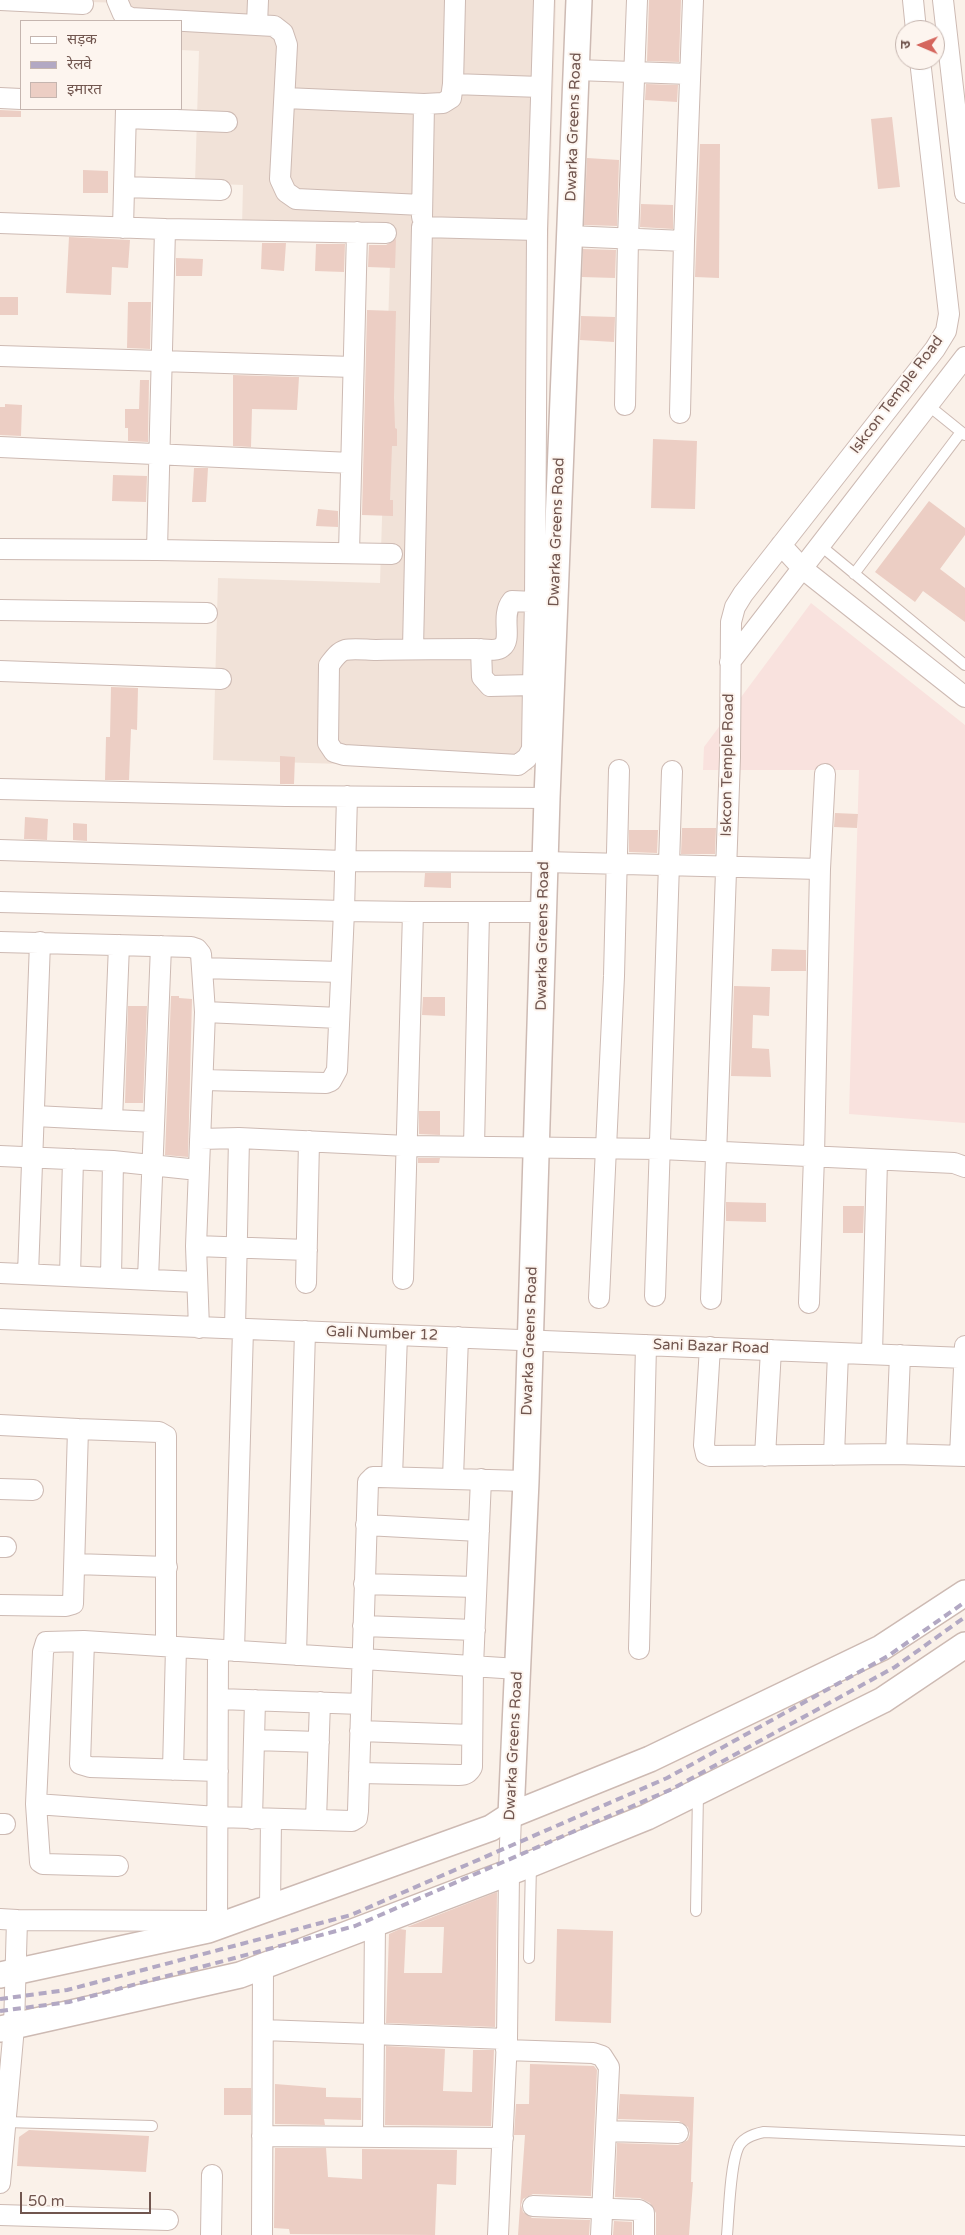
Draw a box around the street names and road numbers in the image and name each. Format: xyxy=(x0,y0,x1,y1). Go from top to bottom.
street label: Dwarka Greens Road xyxy=(562,52,586,202)
street label: Iskcon Temple Road xyxy=(847,332,947,458)
street label: Dwarka Greens Road xyxy=(545,457,569,607)
street label: Iskcon Temple Road xyxy=(718,693,738,837)
street label: Dwarka Greens Road xyxy=(533,861,553,1011)
street label: Dwarka Greens Road xyxy=(518,1266,542,1416)
street label: Gali Number 12 xyxy=(326,1323,438,1345)
street label: Sani Bazar Road xyxy=(652,1336,770,1358)
street label: Dwarka Greens Road xyxy=(501,1671,527,1821)

